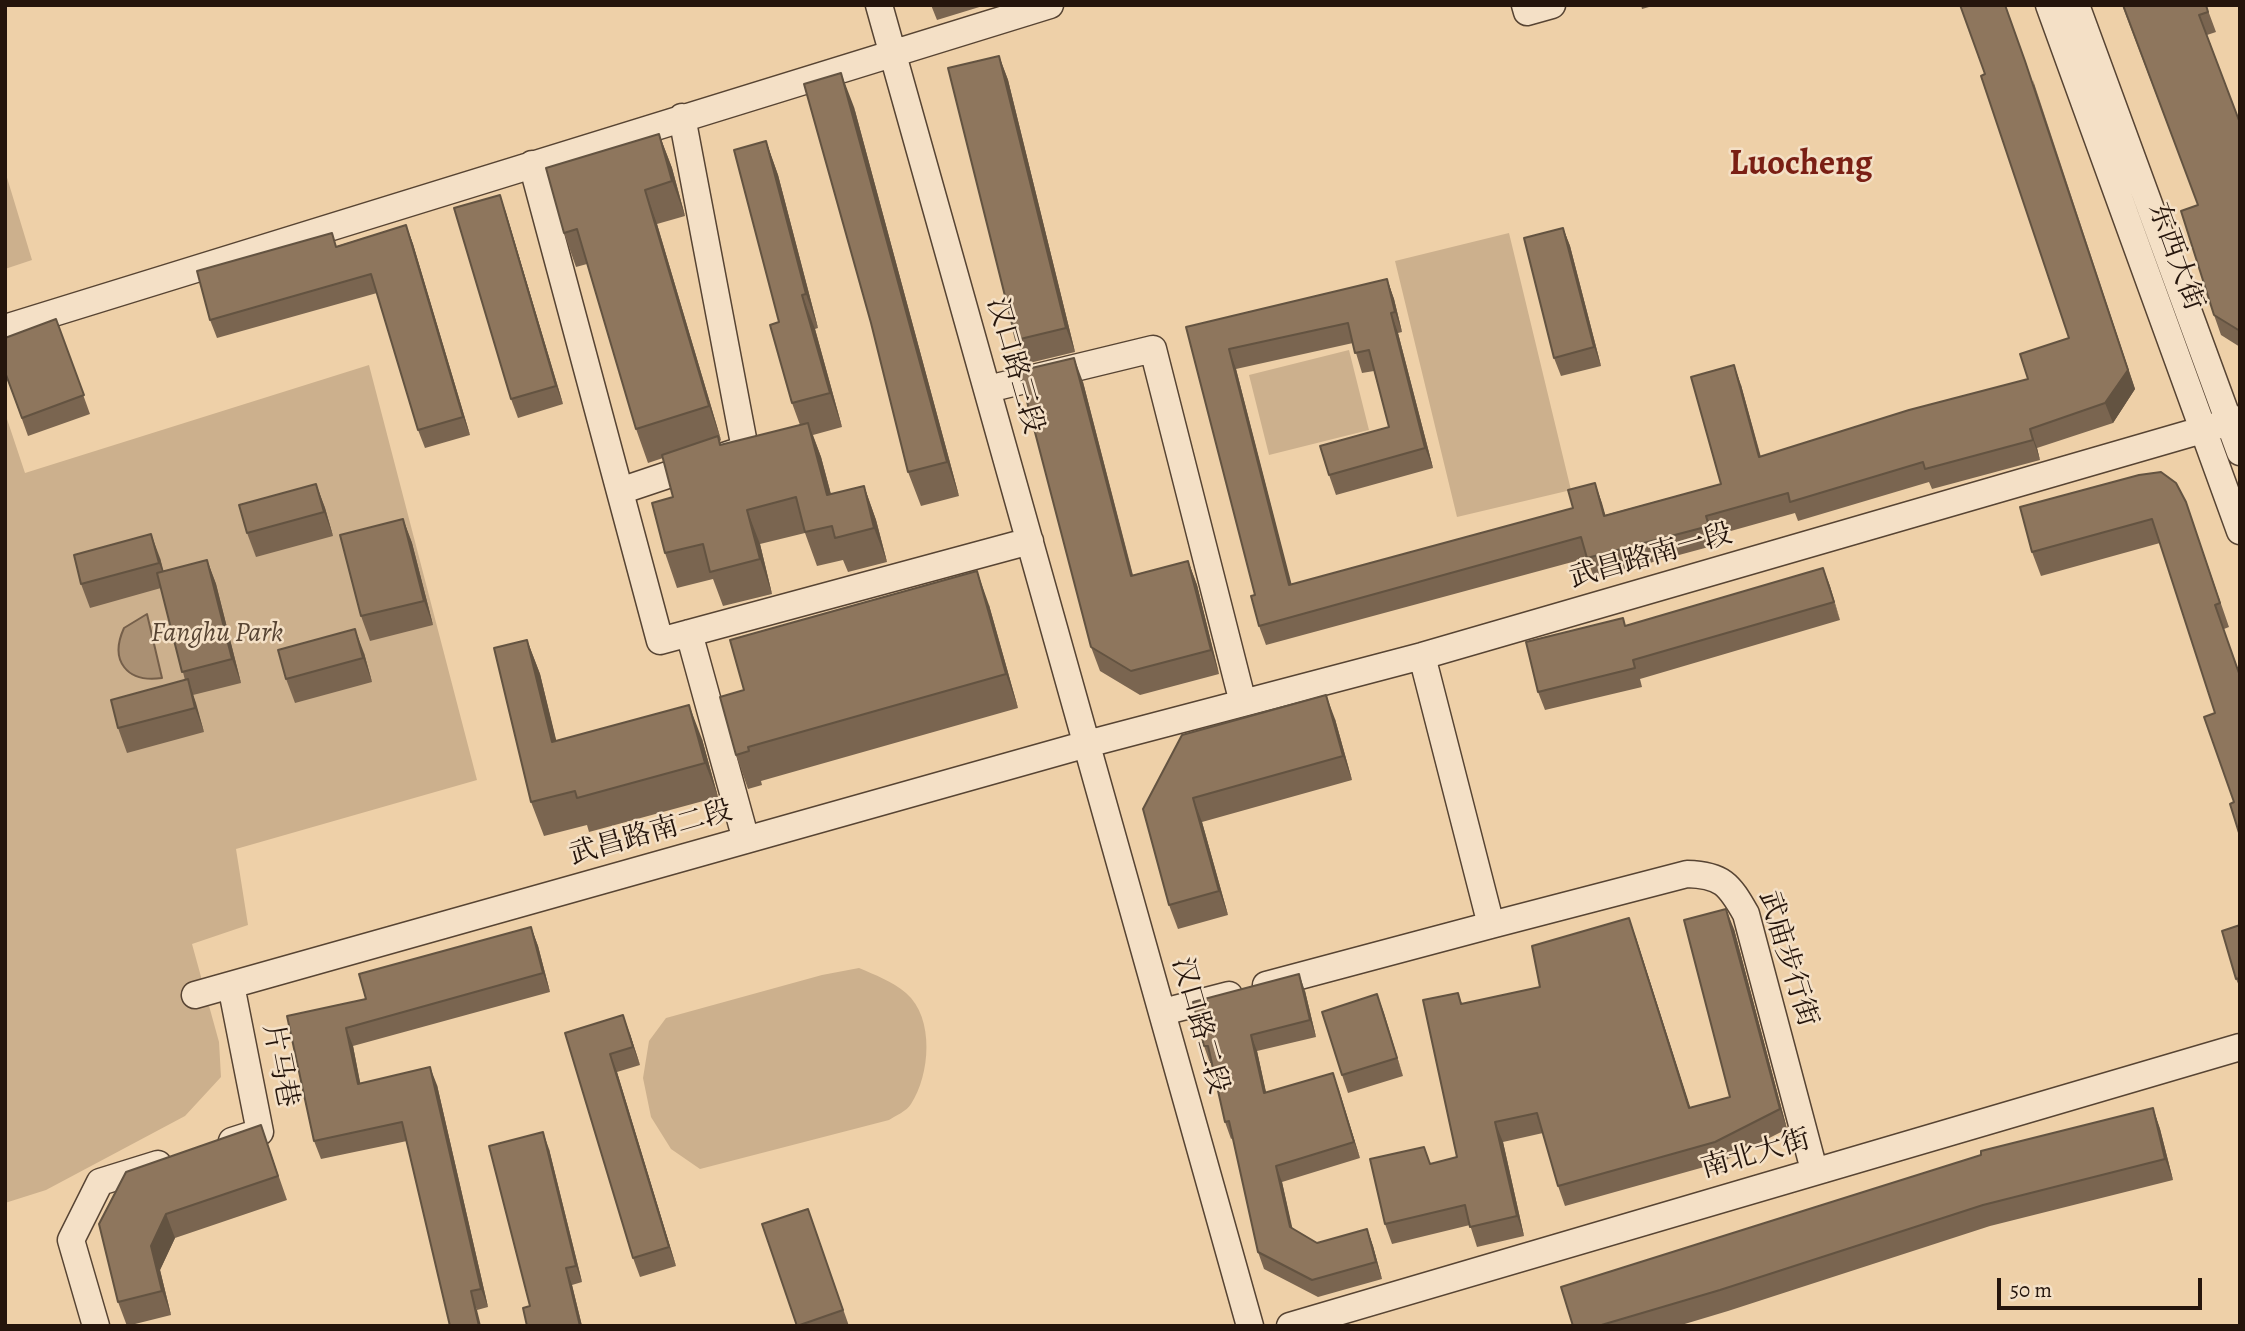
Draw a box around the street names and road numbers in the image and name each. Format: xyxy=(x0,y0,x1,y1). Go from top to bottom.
street label: 东西大街 xyxy=(2140,199,2210,315)
street label: 汉口路三段 xyxy=(979,294,1049,438)
street label: 武昌路南一段 xyxy=(1566,518,1736,596)
street label: 武昌路南二段 xyxy=(566,795,736,873)
street label: 武庙步行街 xyxy=(1750,887,1824,1031)
street label: 汉口路二段 xyxy=(1164,954,1234,1098)
street label: 片马巷 xyxy=(254,1022,304,1110)
street label: 南北大街 xyxy=(1698,1123,1814,1187)

